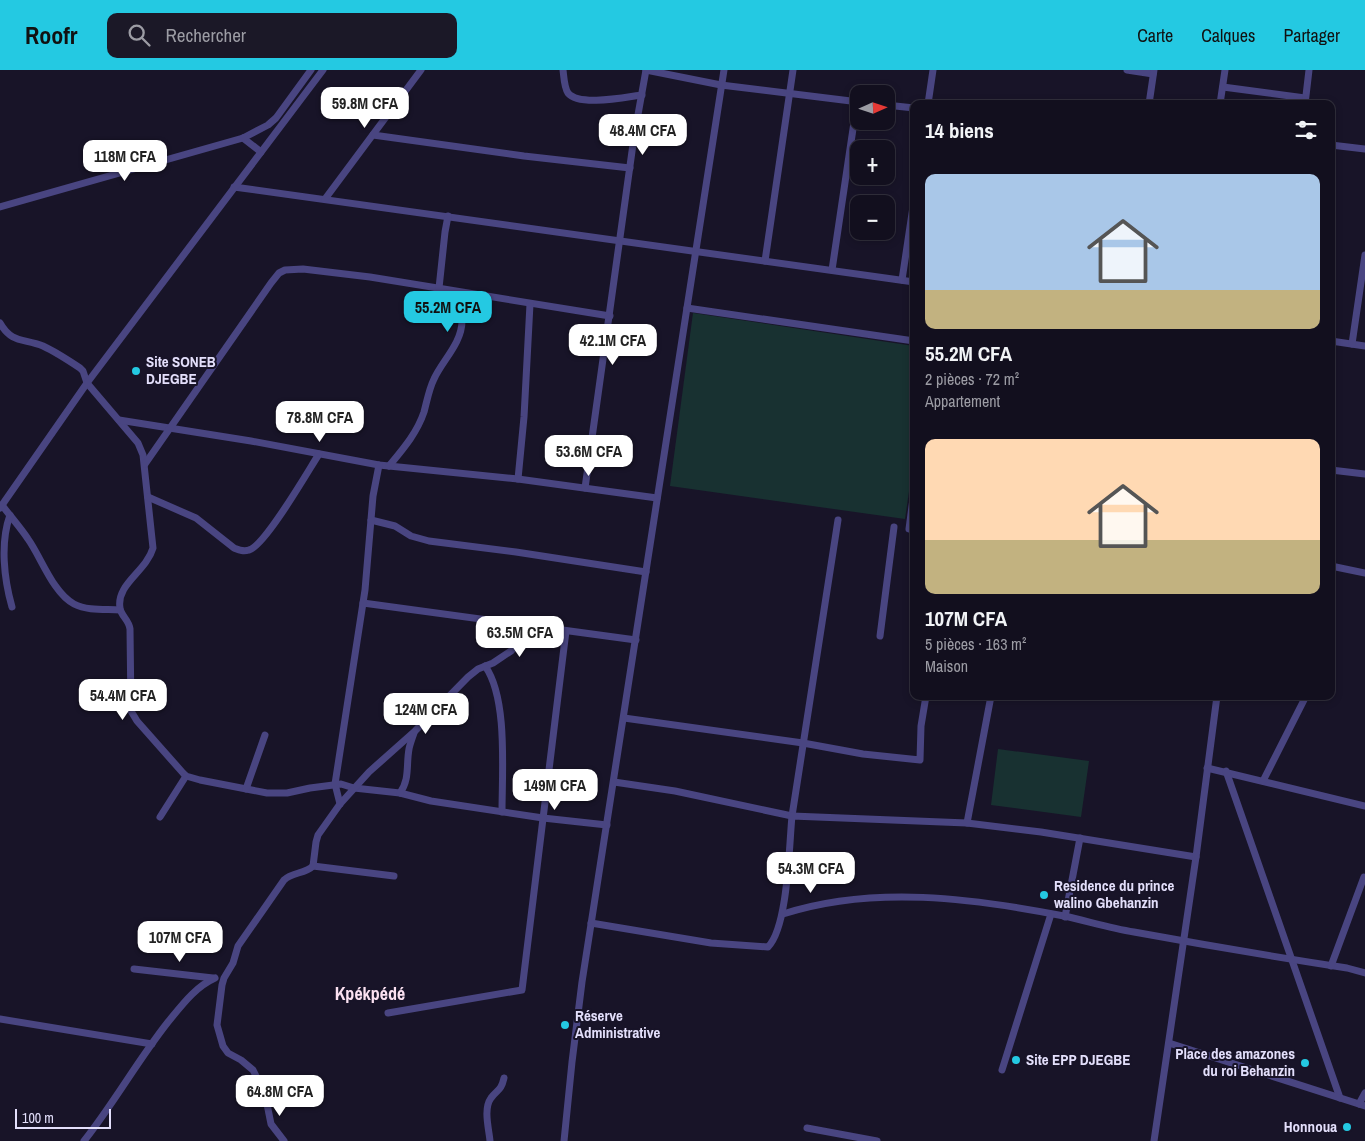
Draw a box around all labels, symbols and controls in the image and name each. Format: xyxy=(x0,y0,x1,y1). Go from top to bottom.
search box xyxy=(107,13,457,58)
text: Roofr xyxy=(25,19,77,51)
icon: search xyxy=(125,21,153,49)
text: Rechercher xyxy=(165,22,246,48)
text: Carte xyxy=(1137,23,1173,48)
text: Calques xyxy=(1201,23,1255,48)
text: Partager xyxy=(1283,23,1340,48)
north arrow xyxy=(850,85,895,130)
map controls xyxy=(850,85,895,240)
pin: 59.8M CFA xyxy=(308,87,422,129)
text: 59.8M CFA xyxy=(332,92,398,114)
pin: 48.4M CFA xyxy=(586,114,700,156)
text: 14 biens xyxy=(925,116,994,145)
icon: filters xyxy=(1292,116,1320,144)
text: 48.4M CFA xyxy=(610,119,676,141)
pin: 118M CFA xyxy=(73,140,177,182)
button: + xyxy=(850,140,895,185)
text: 118M CFA xyxy=(94,145,156,167)
button: − xyxy=(850,195,895,240)
icon: home xyxy=(1078,206,1168,296)
pin: 55.2M CFA xyxy=(391,290,505,333)
text: 55.2M CFA xyxy=(415,296,481,318)
pin: 42.1M CFA xyxy=(556,324,670,366)
text: 42.1M CFA xyxy=(580,329,646,351)
text: 55.2M CFA xyxy=(925,339,1012,368)
place label: Site SONEB DJEGBE xyxy=(146,351,216,389)
marker: Site SONEB DJEGBE xyxy=(130,365,142,377)
text: 2 pièces · 72 m² xyxy=(925,368,1019,390)
text: Appartement xyxy=(925,390,1000,412)
pin: 78.8M CFA xyxy=(263,400,377,443)
text: 78.8M CFA xyxy=(287,406,353,428)
pin: 53.6M CFA xyxy=(532,434,646,477)
text: 53.6M CFA xyxy=(556,440,622,462)
icon: home xyxy=(1078,471,1168,561)
text: 107M CFA xyxy=(925,604,1007,633)
pin: 63.5M CFA xyxy=(463,616,577,658)
text: 63.5M CFA xyxy=(487,621,553,643)
text: 5 pièces · 163 m² xyxy=(925,633,1026,655)
text: Maison xyxy=(925,655,968,677)
pin: 54.4M CFA xyxy=(66,678,180,721)
text: 54.4M CFA xyxy=(90,684,156,706)
pin: 124M CFA xyxy=(374,692,478,735)
text: 124M CFA xyxy=(395,698,457,720)
pin: 149M CFA xyxy=(503,768,607,811)
text: 149M CFA xyxy=(524,774,586,796)
pin: 54.3M CFA xyxy=(754,852,868,894)
text: 54.3M CFA xyxy=(778,857,844,879)
place label: Residence du prince walino Gbehanzin xyxy=(1054,875,1174,913)
marker: Residence du prince walino Gbehanzin xyxy=(1038,889,1050,901)
pin: 107M CFA xyxy=(128,920,232,963)
text: 107M CFA xyxy=(149,926,211,948)
district label: Kpékpédé xyxy=(335,981,405,1006)
place label: Réserve Administrative xyxy=(575,1005,661,1043)
marker: Réserve Administrative xyxy=(559,1019,571,1031)
place label: Place des amazones du roi Behanzin xyxy=(1175,1043,1295,1081)
place label: Site EPP DJEGBE xyxy=(1026,1049,1130,1070)
marker: Site EPP DJEGBE xyxy=(1010,1054,1022,1066)
marker: Place des amazones du roi Behanzin xyxy=(1299,1057,1311,1069)
pin: 64.8M CFA xyxy=(223,1074,337,1117)
text: 64.8M CFA xyxy=(247,1080,313,1102)
scale bar xyxy=(15,1106,111,1129)
text: 100 m xyxy=(22,1109,54,1127)
place label: Honnoua xyxy=(1284,1116,1337,1137)
marker: Honnoua xyxy=(1341,1121,1353,1133)

